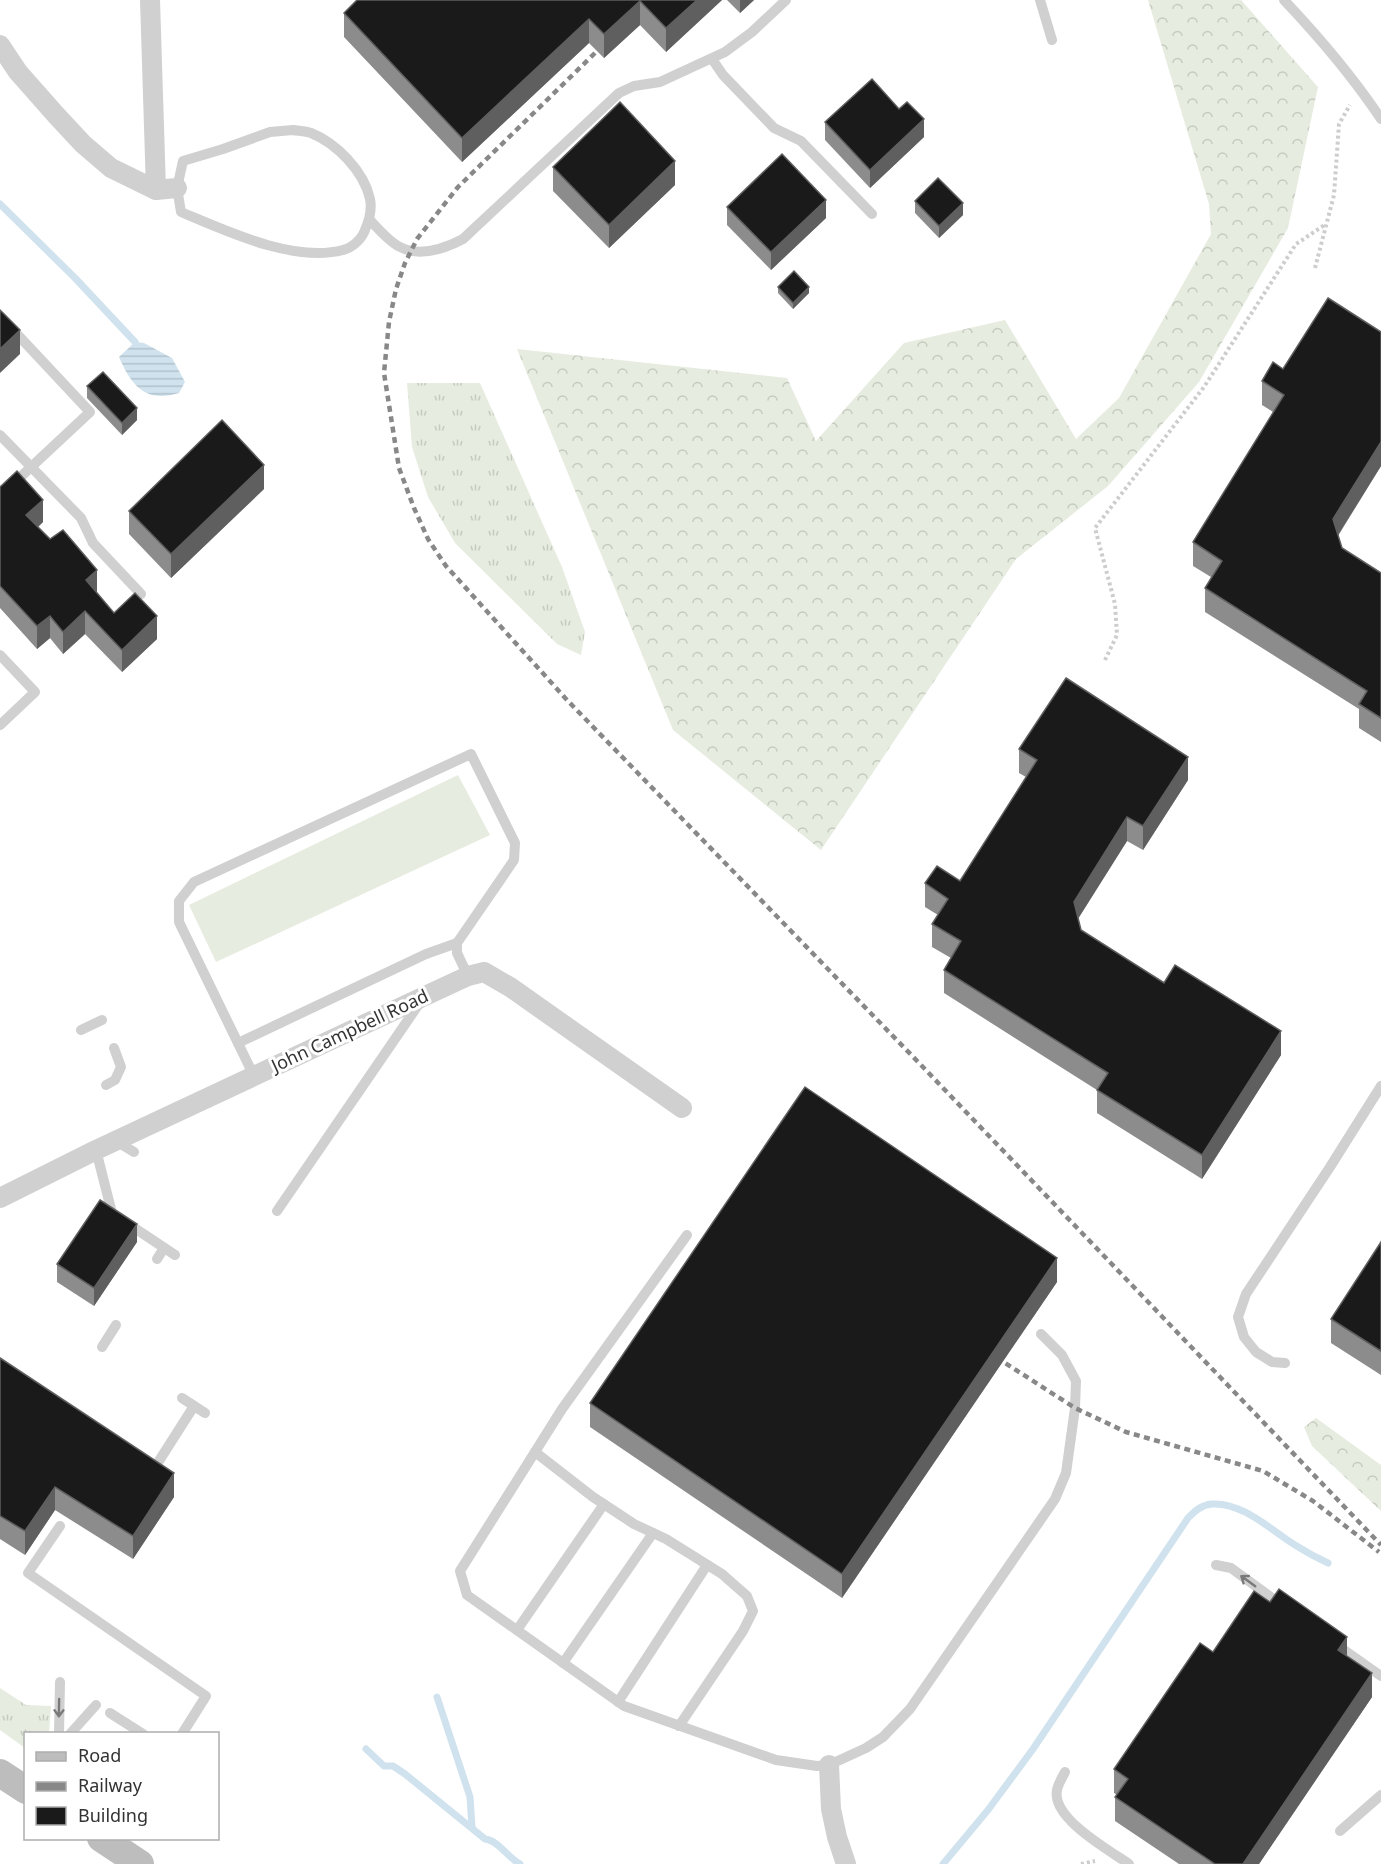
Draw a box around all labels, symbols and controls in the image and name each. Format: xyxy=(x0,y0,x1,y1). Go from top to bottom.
street label: John Campbell Road xyxy=(265,983,432,1078)
one-way arrow xyxy=(1241,1575,1257,1587)
one-way arrow xyxy=(54,1697,65,1717)
legend xyxy=(24,1732,219,1840)
text: Road xyxy=(78,1743,121,1767)
text: Railway xyxy=(78,1773,143,1797)
text: Building xyxy=(78,1803,148,1827)

